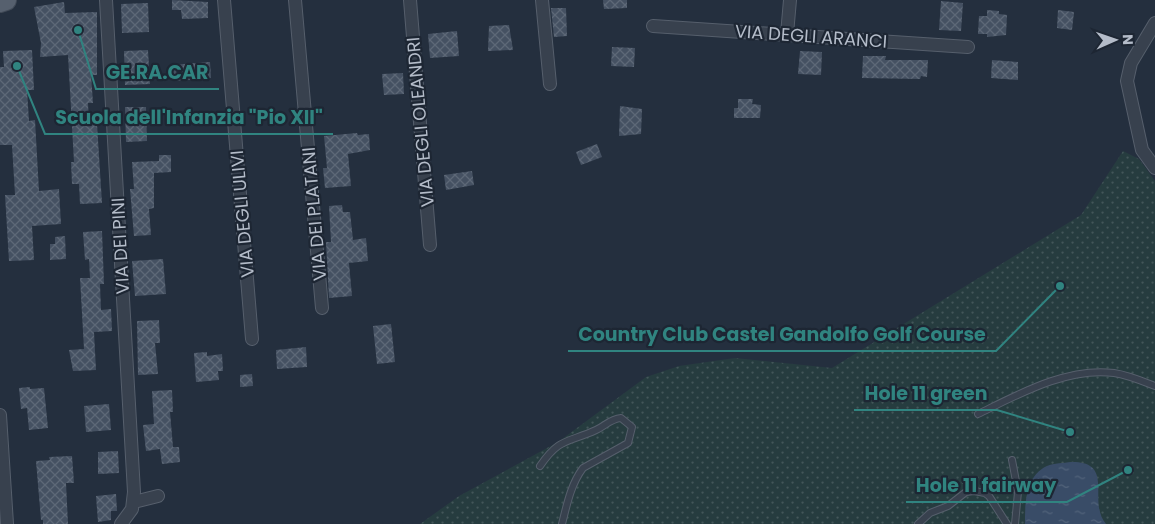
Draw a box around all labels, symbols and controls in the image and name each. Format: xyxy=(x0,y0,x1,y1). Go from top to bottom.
north arrow xyxy=(1090,15,1140,65)
street label: VIA DEGLI ARANCI xyxy=(734,18,888,54)
text: N xyxy=(1118,34,1138,45)
street label: VIA DEGLI OLEANDRI xyxy=(400,36,440,208)
callout: GE.RA.CAR xyxy=(96,55,219,89)
text: GE.RA.CAR xyxy=(106,59,208,86)
callout: Scuola dell'Infanzia "Pio XII" xyxy=(45,100,333,134)
text: Scuola dell'Infanzia "Pio XII" xyxy=(55,104,323,131)
street label: VIA DEI PLATANI xyxy=(296,146,332,282)
street label: VIA DEGLI ULIVI xyxy=(224,149,260,279)
street label: VIA DEI PINI xyxy=(105,197,135,295)
callout: Country Club Castel Gandolfo Golf Course xyxy=(568,317,996,351)
text: Country Club Castel Gandolfo Golf Course xyxy=(578,321,986,348)
callout: Hole 11 green xyxy=(854,376,997,410)
text: Hole 11 green xyxy=(865,380,987,407)
callout: Hole 11 fairway xyxy=(906,468,1067,502)
text: Hole 11 fairway xyxy=(916,472,1057,499)

